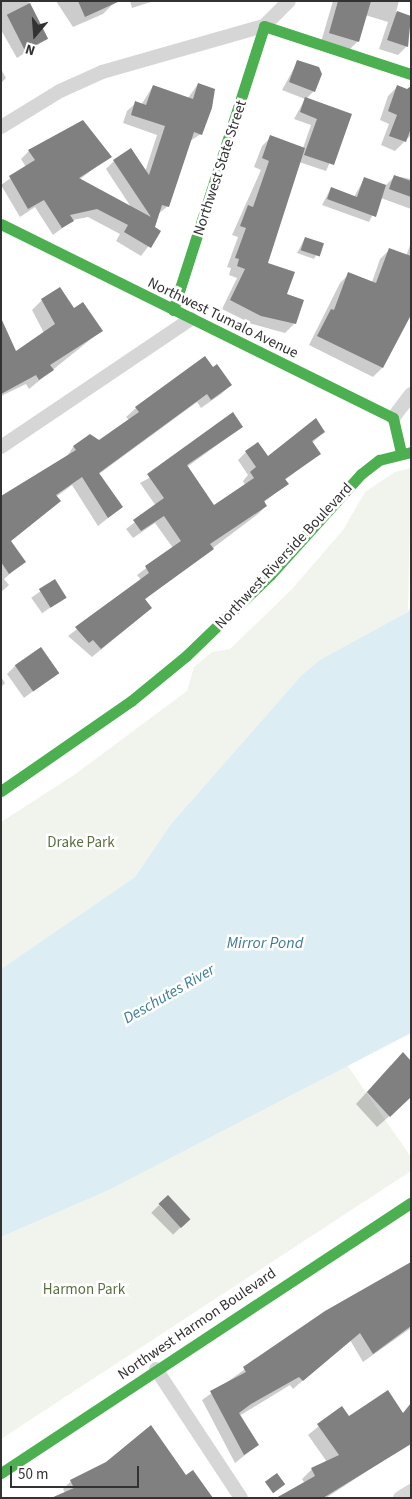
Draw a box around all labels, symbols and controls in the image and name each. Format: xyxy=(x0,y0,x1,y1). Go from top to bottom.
north arrow xyxy=(10,10,60,60)
text: N xyxy=(23,38,38,60)
street label: Northwest State Street xyxy=(190,98,250,238)
street label: Northwest Tumalo Avenue xyxy=(145,274,301,362)
street label: Northwest Riverside Boulevard xyxy=(212,479,356,633)
park label: Drake Park xyxy=(47,834,115,852)
water label: Mirror Pond xyxy=(227,933,303,953)
water label: Deschutes River xyxy=(120,960,218,1028)
street label: Northwest Harmon Boulevard xyxy=(114,1264,280,1384)
park label: Harmon Park xyxy=(43,1281,125,1299)
scale bar xyxy=(12,1456,141,1488)
text: 50 m xyxy=(18,1464,48,1485)

